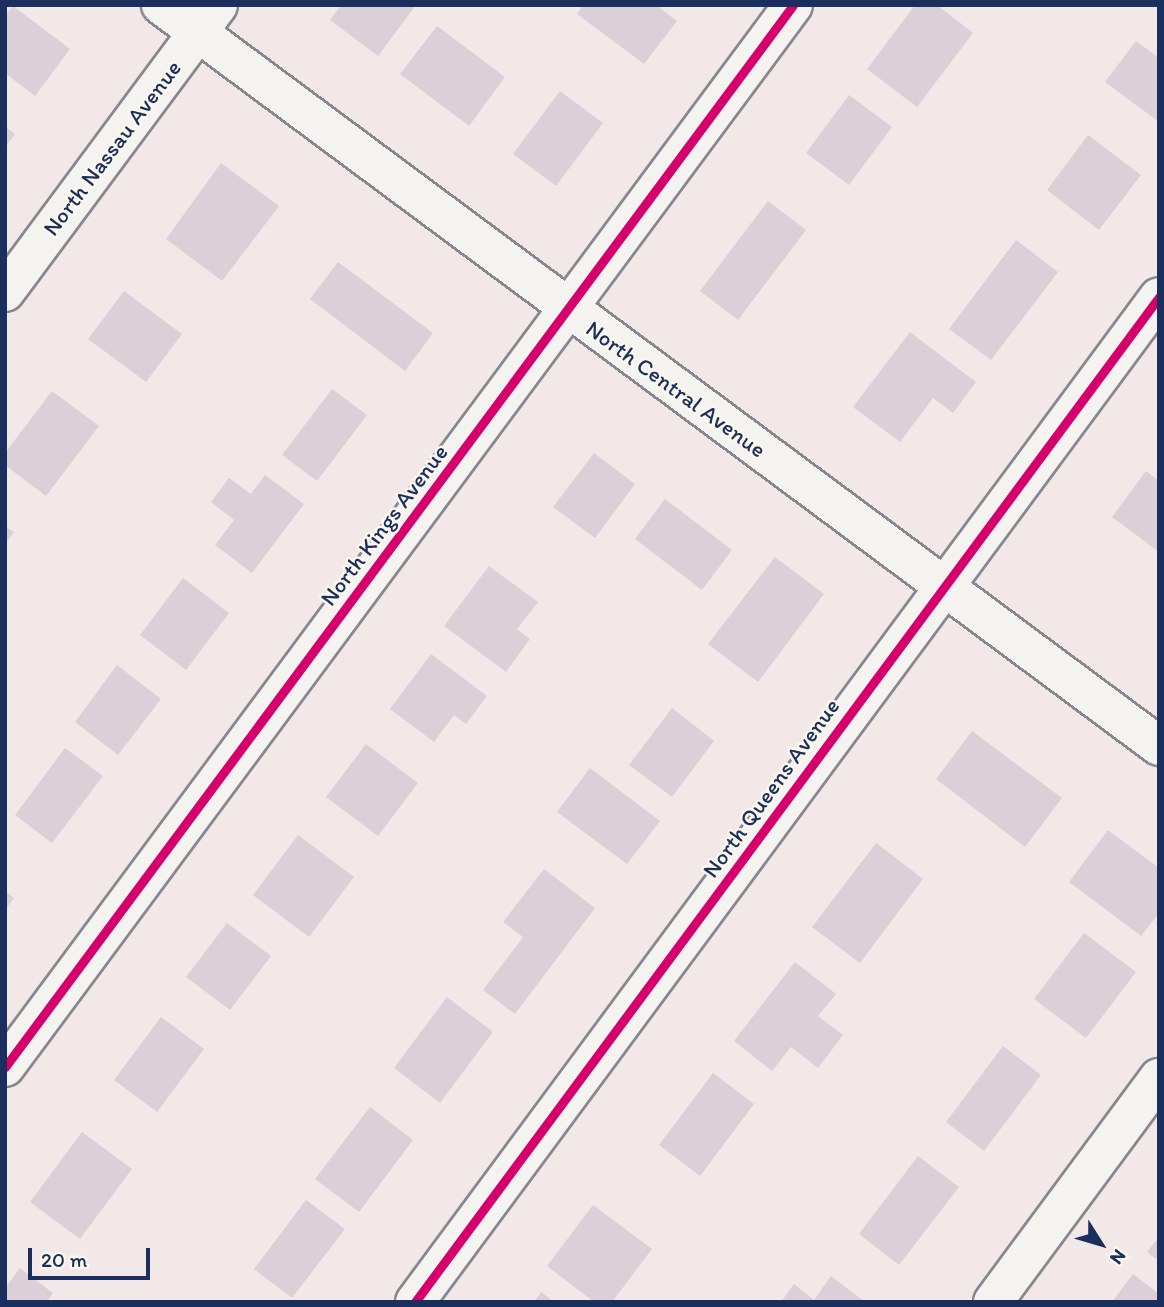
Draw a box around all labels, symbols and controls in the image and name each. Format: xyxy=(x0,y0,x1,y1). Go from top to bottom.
street label: North Nassau Avenue xyxy=(37,55,187,241)
street label: North Central Avenue xyxy=(581,315,771,463)
street label: North Kings Avenue xyxy=(314,439,454,611)
street label: North Queens Avenue xyxy=(697,693,845,883)
north arrow xyxy=(1066,1209,1136,1279)
scale bar xyxy=(32,1234,154,1278)
text: N xyxy=(1105,1245,1131,1269)
text: 20 m xyxy=(41,1247,87,1272)

